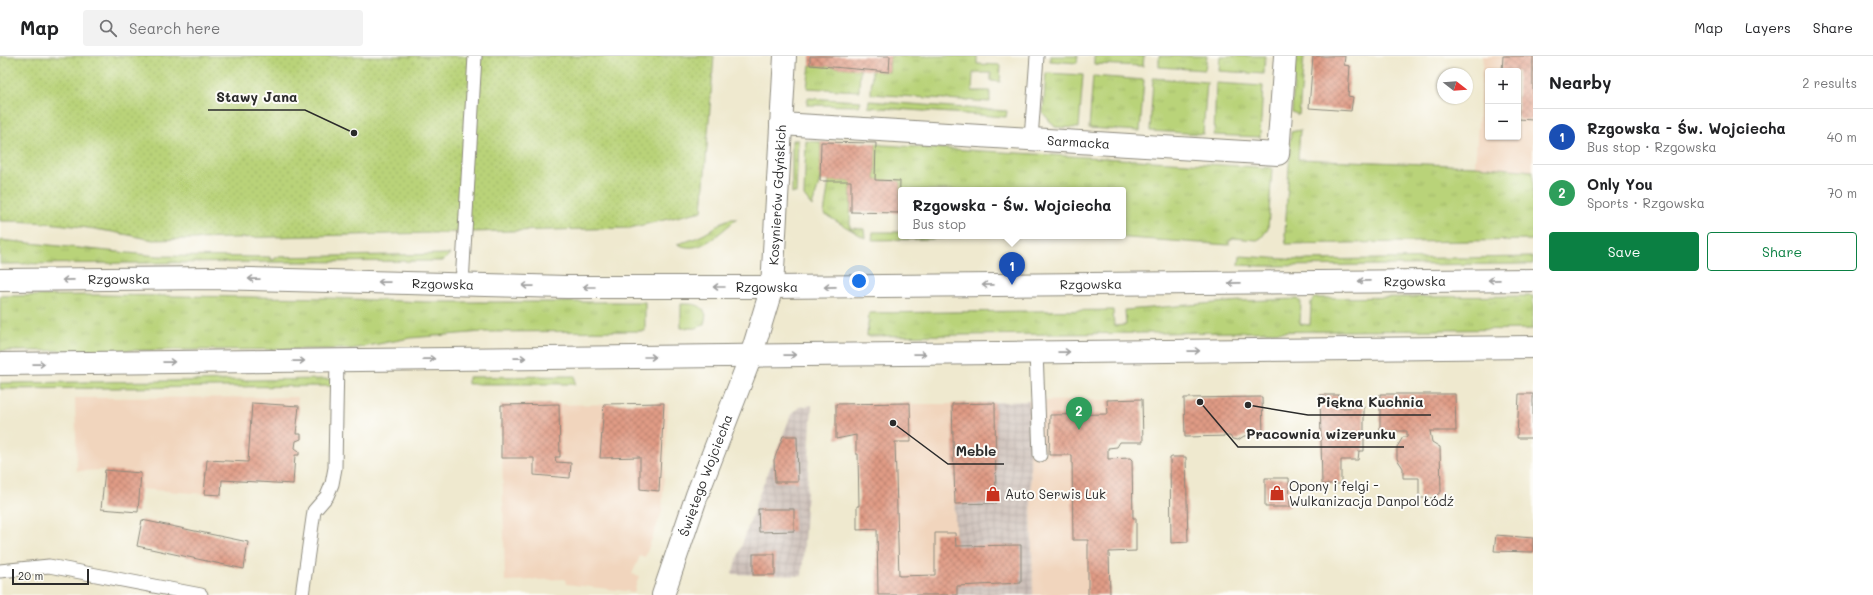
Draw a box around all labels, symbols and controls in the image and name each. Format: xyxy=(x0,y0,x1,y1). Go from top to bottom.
search box xyxy=(83,10,363,46)
text: Map xyxy=(20,15,59,40)
icon: search xyxy=(97,17,119,39)
text: Search here xyxy=(129,18,220,38)
text: Map xyxy=(1694,18,1723,37)
text: Layers xyxy=(1745,18,1791,37)
text: Share xyxy=(1813,18,1853,37)
north arrow xyxy=(1437,68,1473,104)
map controls xyxy=(1485,68,1521,140)
button: + xyxy=(1485,68,1521,104)
text: Nearby xyxy=(1549,71,1611,93)
text: 2 results xyxy=(1802,74,1857,91)
callout: Stawy Jana xyxy=(208,84,305,110)
text: Stawy Jana xyxy=(216,87,298,106)
button: − xyxy=(1485,104,1521,140)
text: Rzgowska - Św. Wojciecha xyxy=(1587,118,1786,138)
street label: Kosynierów Gdyńskich xyxy=(764,124,789,266)
text: 1 xyxy=(1559,128,1565,145)
text: 40 m xyxy=(1827,128,1857,145)
street label: Sarmacka xyxy=(1046,131,1111,152)
text: Bus stop · Rzgowska xyxy=(1587,138,1717,155)
text: Only You xyxy=(1587,174,1653,194)
text: 2 xyxy=(1558,184,1566,201)
text: 70 m xyxy=(1827,184,1857,201)
popup xyxy=(898,187,1126,239)
text: Sports · Rzgowska xyxy=(1587,194,1705,211)
text: Rzgowska - Św. Wojciecha xyxy=(913,195,1111,215)
text: Bus stop xyxy=(913,215,966,232)
button: Save xyxy=(1549,232,1699,271)
button: Share xyxy=(1707,232,1857,271)
pin: 1 xyxy=(999,252,1025,285)
street label: Rzgowska xyxy=(88,270,150,287)
your location xyxy=(849,271,869,291)
street label: Rzgowska xyxy=(1384,272,1446,289)
street label: Rzgowska xyxy=(412,274,474,293)
street label: Rzgowska xyxy=(1060,275,1122,292)
one-way arrow xyxy=(62,276,75,284)
one-way arrow xyxy=(248,276,261,283)
one-way arrow xyxy=(1488,276,1501,284)
one-way arrow xyxy=(378,278,391,286)
street label: Rzgowska xyxy=(736,278,798,295)
one-way arrow xyxy=(1358,278,1371,285)
one-way arrow xyxy=(1228,279,1241,287)
one-way arrow xyxy=(982,281,995,289)
one-way arrow xyxy=(522,282,535,290)
one-way arrow xyxy=(583,283,596,291)
one-way arrow xyxy=(713,283,726,291)
one-way arrow xyxy=(824,283,837,291)
one-way arrow xyxy=(1187,347,1200,355)
one-way arrow xyxy=(1057,348,1070,356)
one-way arrow xyxy=(913,350,926,358)
one-way arrow xyxy=(783,351,796,359)
one-way arrow xyxy=(643,353,656,361)
one-way arrow xyxy=(513,354,526,362)
one-way arrow xyxy=(422,355,435,363)
one-way arrow xyxy=(292,357,305,365)
one-way arrow xyxy=(162,358,175,366)
one-way arrow xyxy=(32,360,45,368)
callout: Piękna Kuchnia xyxy=(1308,389,1431,415)
text: Piękna Kuchnia xyxy=(1317,392,1424,411)
pin: 2 xyxy=(1066,397,1092,430)
street label: Świętego Wojciecha xyxy=(675,412,736,538)
callout: Pracownia wizerunku xyxy=(1238,421,1404,447)
text: Pracownia wizerunku xyxy=(1246,424,1396,443)
callout: Meble xyxy=(948,438,1004,464)
text: Meble xyxy=(956,441,996,460)
place label: Opony i felgi - Wulkanizacja Danpol Łódź xyxy=(1289,477,1454,509)
shop icon: Opony i felgi - Wulkanizacja Danpol Łódź xyxy=(1268,484,1286,502)
shop icon: Auto Serwis Luk xyxy=(984,485,1002,503)
place label: Auto Serwis Luk xyxy=(1005,485,1106,502)
scale bar xyxy=(12,567,89,586)
text: 20 m xyxy=(18,568,43,583)

